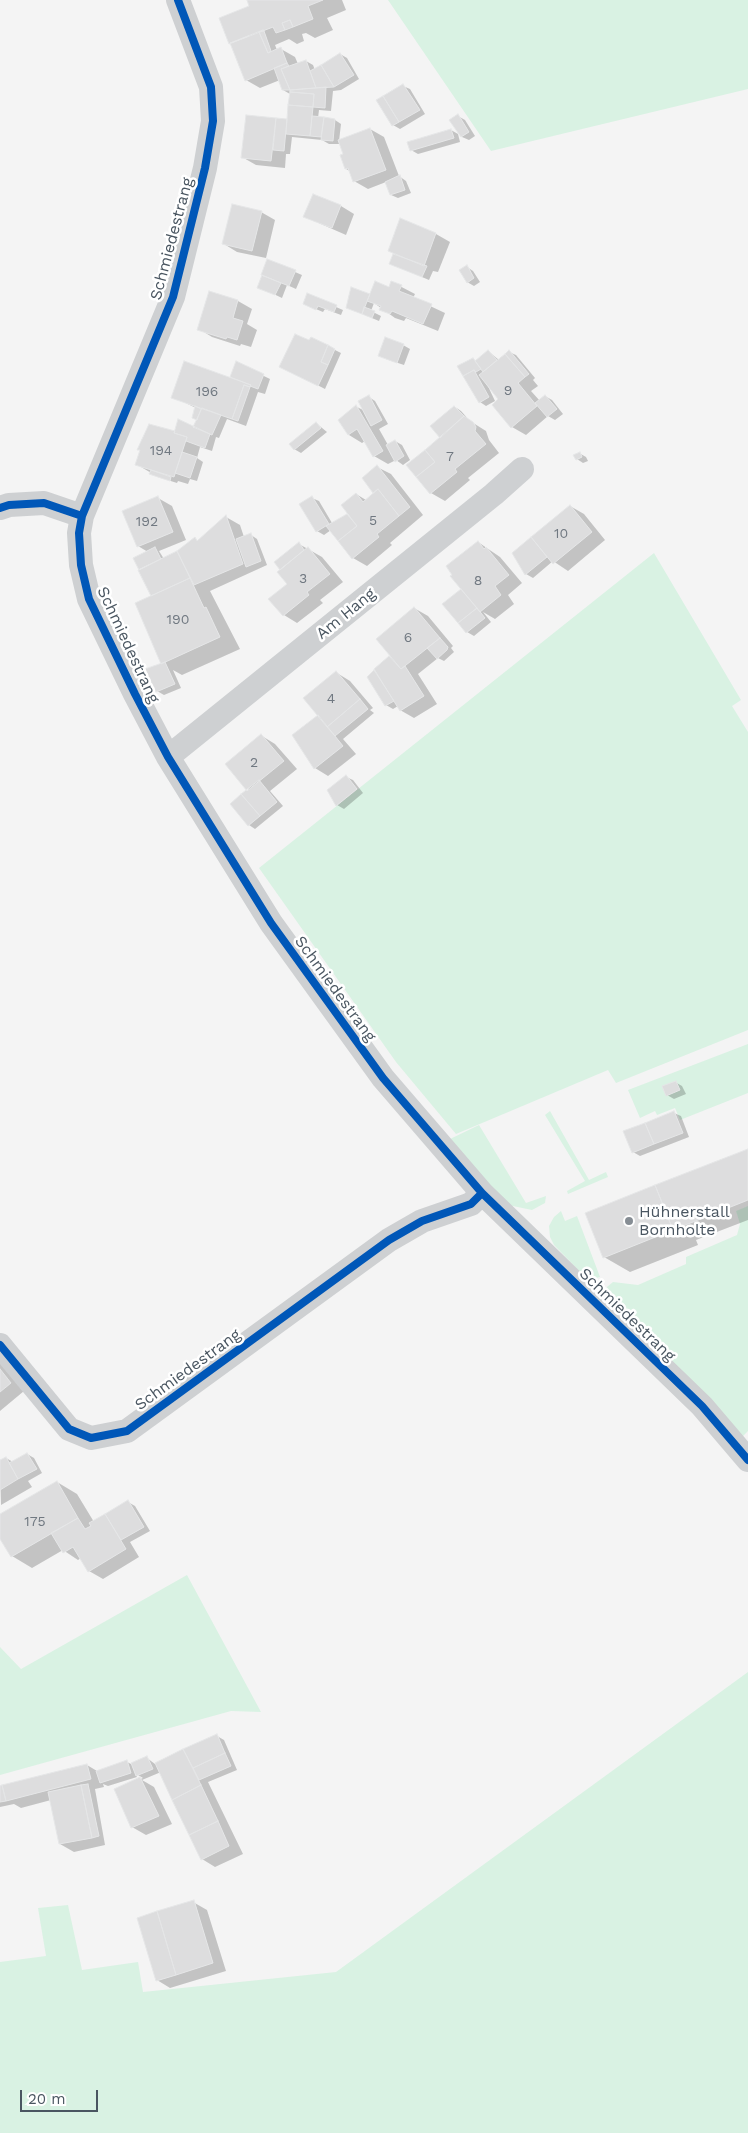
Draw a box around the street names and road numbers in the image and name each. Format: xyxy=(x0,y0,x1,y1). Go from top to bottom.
street label: Schmiedestrang xyxy=(146,176,198,302)
street label: Schmiedestrang xyxy=(93,584,163,706)
street label: Am Hang xyxy=(313,584,379,644)
street label: Schmiedestrang xyxy=(290,932,380,1046)
street label: Schmiedestrang xyxy=(575,1264,679,1366)
street label: Schmiedestrang xyxy=(131,1325,245,1415)

